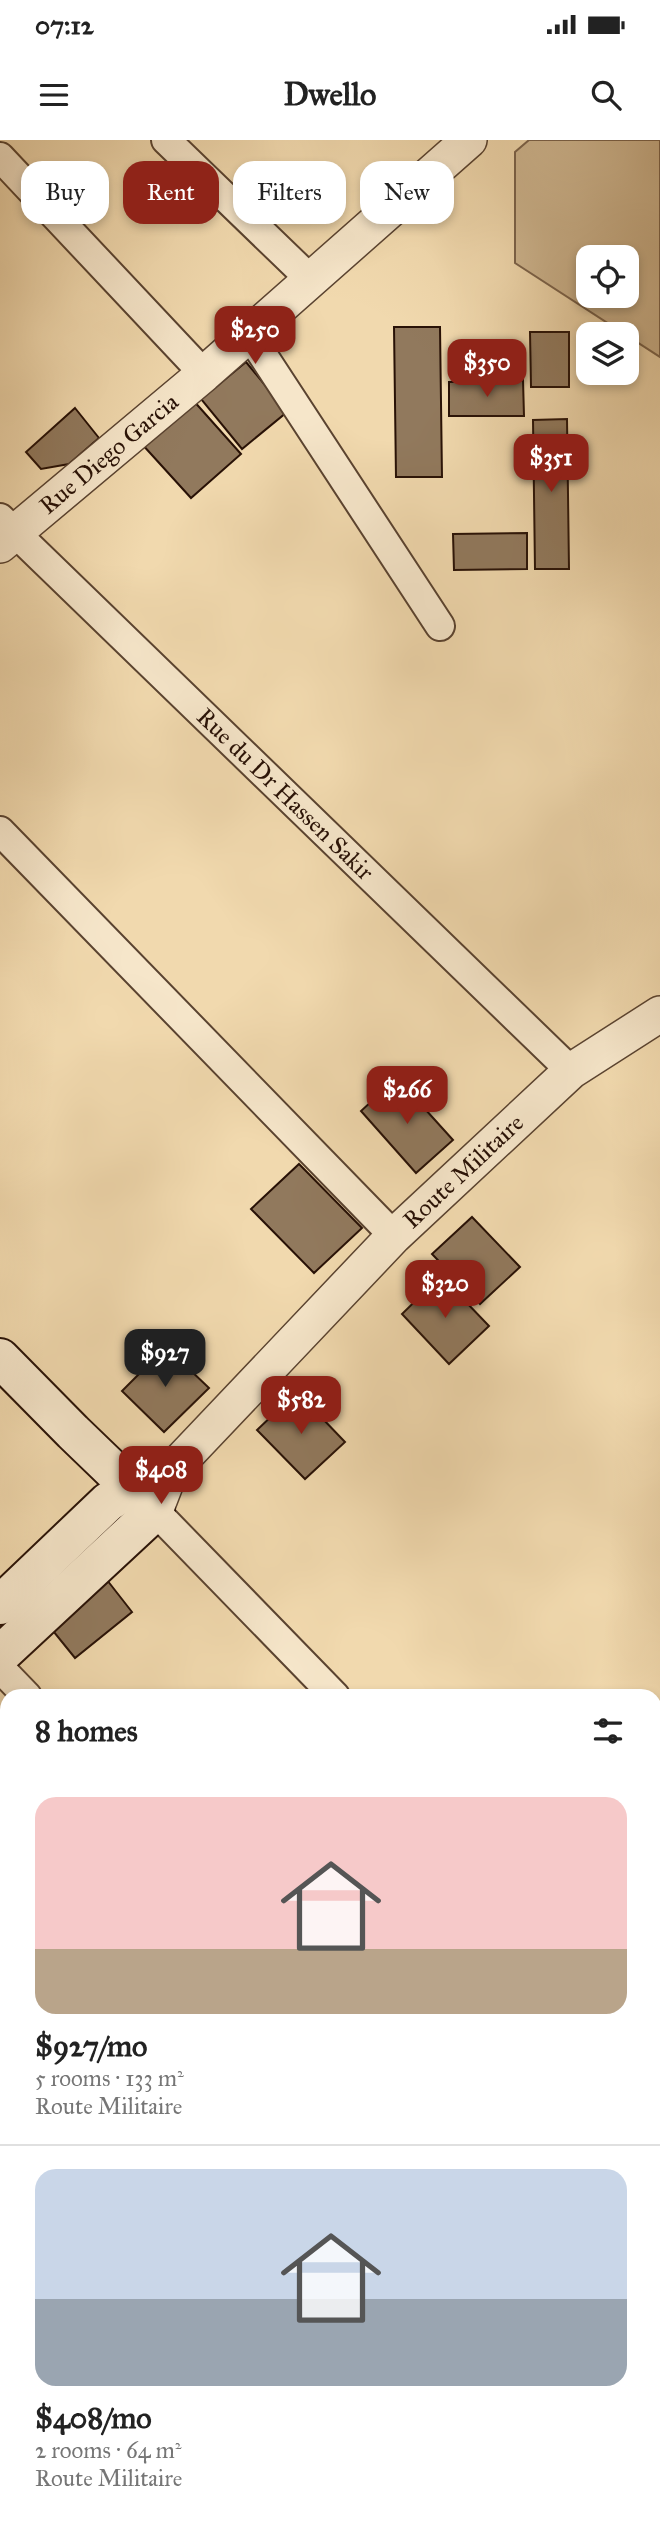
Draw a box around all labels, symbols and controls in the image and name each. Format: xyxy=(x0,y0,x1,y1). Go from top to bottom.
text: 07:12 xyxy=(35,9,94,41)
text: Dwello xyxy=(284,75,376,114)
icon: menu xyxy=(35,76,73,114)
icon: search xyxy=(587,76,625,114)
chip: Buy xyxy=(21,161,109,224)
chip: Rent xyxy=(123,161,219,224)
chip: Filters xyxy=(233,161,346,224)
chip: New xyxy=(360,161,454,224)
map controls xyxy=(576,245,639,385)
button: locate xyxy=(576,245,639,308)
pin: $250 xyxy=(214,306,296,366)
text: $250 xyxy=(230,315,280,343)
button: layers xyxy=(576,322,639,385)
pin: $350 xyxy=(446,340,528,399)
text: $350 xyxy=(463,348,511,376)
street label: Rue Diego Garcia xyxy=(33,386,185,521)
pin: $351 xyxy=(510,434,592,494)
text: $351 xyxy=(530,443,572,471)
street label: Rue du Dr Hassen Sakir xyxy=(190,702,380,887)
pin: $266 xyxy=(366,1066,448,1126)
text: $266 xyxy=(383,1075,431,1103)
street label: Route Militaire xyxy=(397,1108,530,1235)
pin: $320 xyxy=(404,1260,486,1320)
text: $320 xyxy=(421,1269,469,1297)
pin: $927 xyxy=(124,1330,206,1389)
text: $927 xyxy=(140,1338,190,1366)
pin: $582 xyxy=(260,1376,342,1436)
text: $582 xyxy=(277,1385,325,1413)
pin: $408 xyxy=(120,1446,202,1506)
text: $408 xyxy=(135,1455,187,1483)
icon: filters xyxy=(589,1712,627,1750)
text: 8 homes xyxy=(35,1713,138,1749)
icon: home xyxy=(268,1843,394,1969)
text: $927/mo xyxy=(35,2028,147,2064)
text: 5 rooms · 133 m² xyxy=(35,2064,184,2092)
text: Route Militaire xyxy=(35,2092,182,2120)
icon: home xyxy=(268,2215,394,2341)
text: $408/mo xyxy=(35,2400,152,2436)
text: 2 rooms · 64 m² xyxy=(35,2436,181,2464)
text: Route Militaire xyxy=(35,2464,182,2492)

